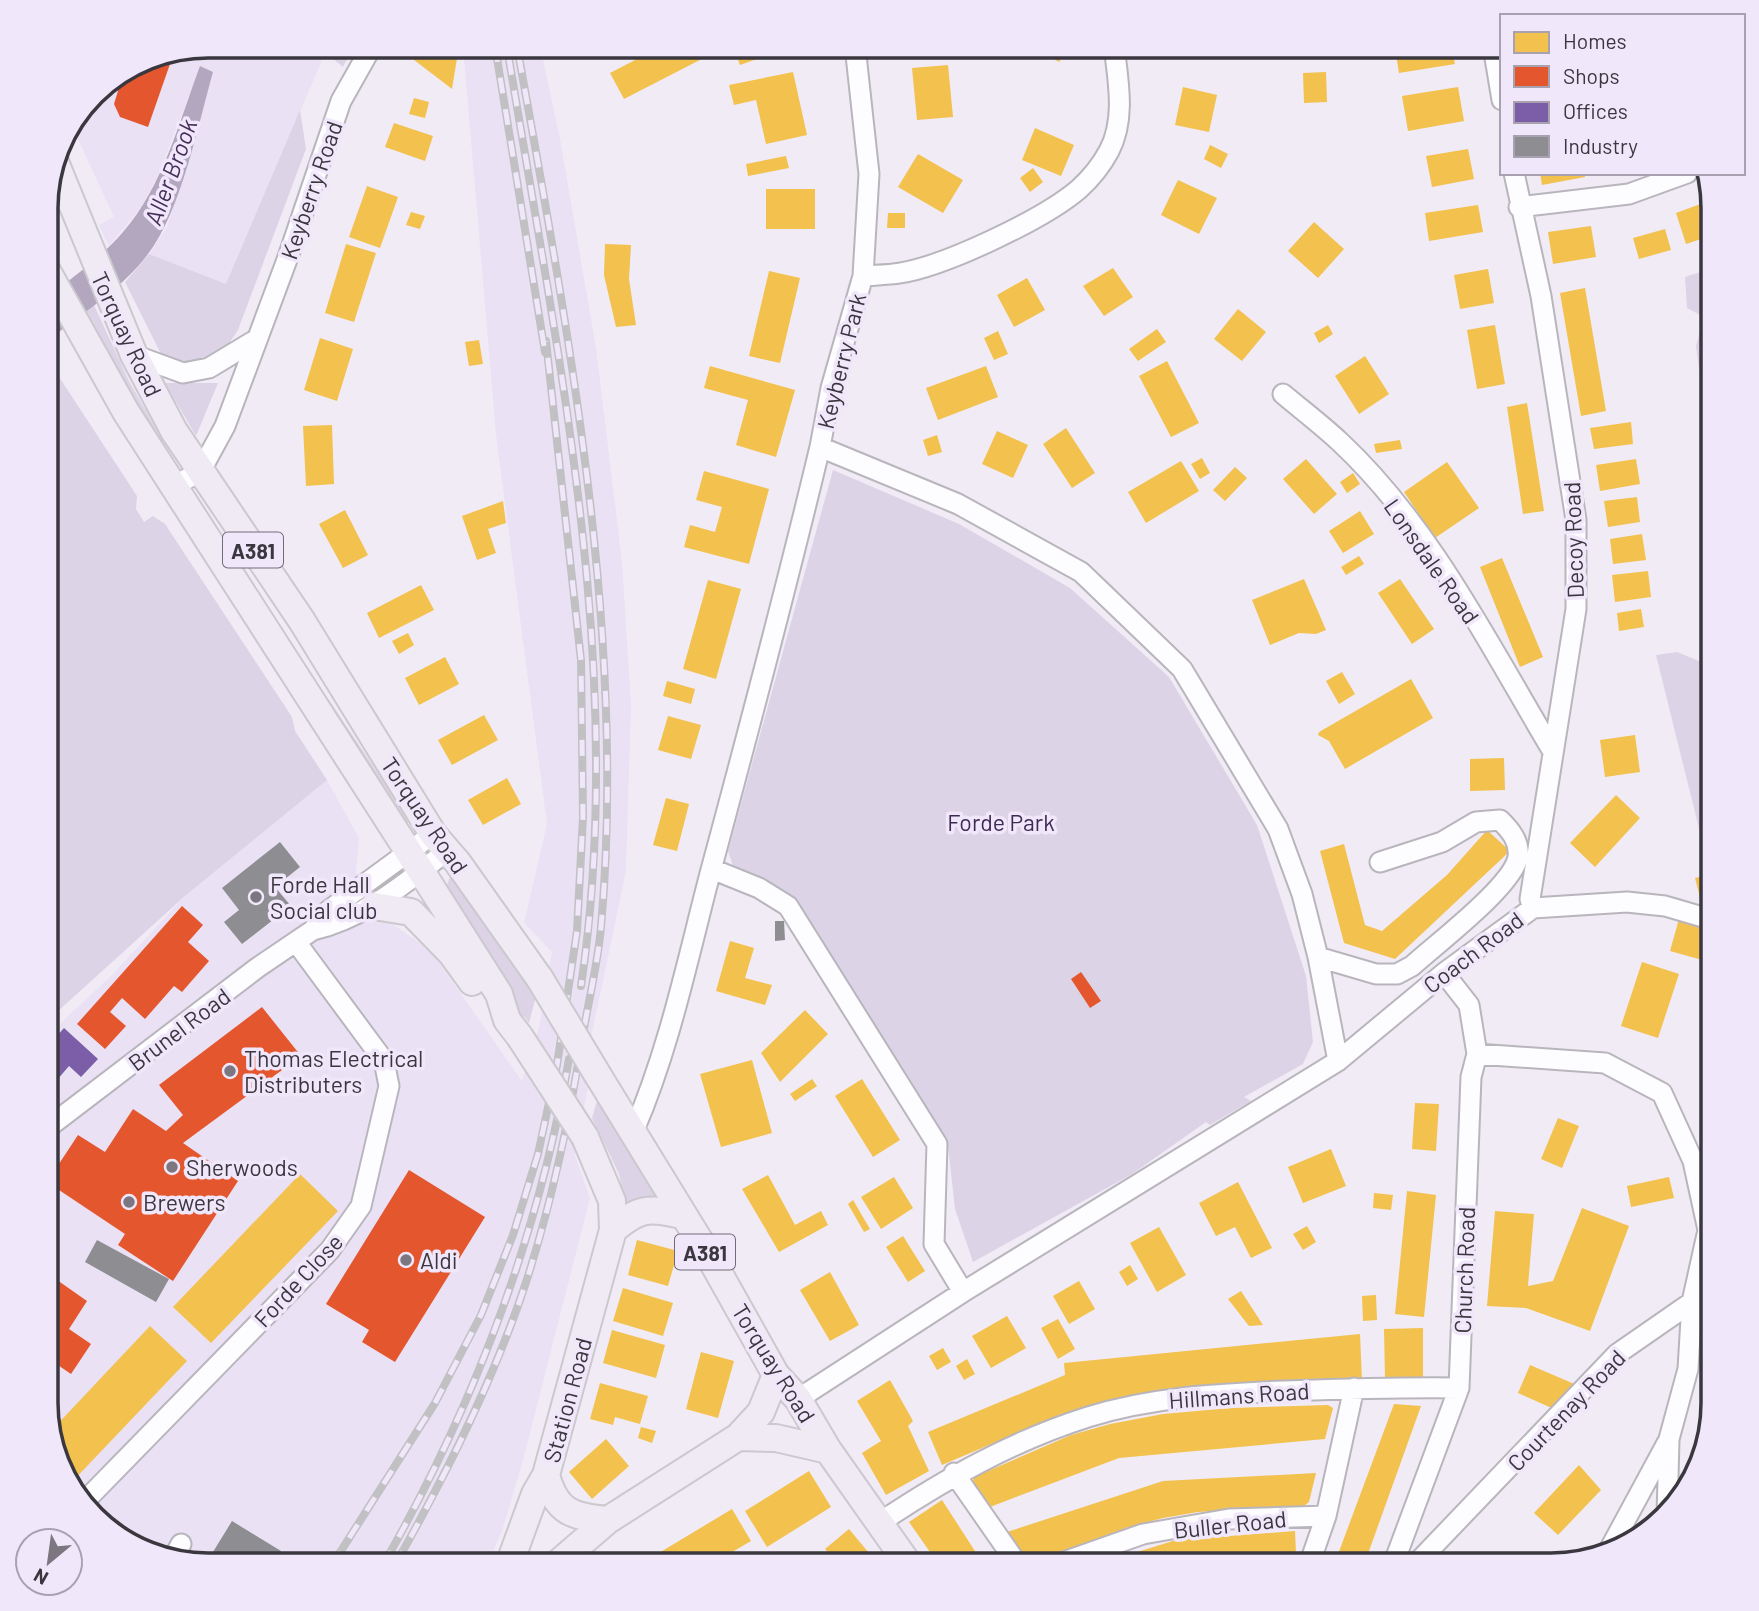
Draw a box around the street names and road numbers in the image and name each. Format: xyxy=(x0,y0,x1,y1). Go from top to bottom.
street label: Keyberry Road xyxy=(274,117,348,263)
street label: Torquay Road xyxy=(86,267,168,401)
street label: Keyberry Park xyxy=(811,290,871,432)
street label: Decoy Road xyxy=(1557,481,1589,599)
street label: Lonsdale Road xyxy=(1379,493,1485,629)
road number: A381 xyxy=(223,532,283,568)
street label: Torquay Road xyxy=(376,751,474,879)
street label: Coach Road xyxy=(1417,905,1529,999)
street label: Brunel Road xyxy=(123,982,235,1076)
street label: Church Road xyxy=(1448,1206,1480,1334)
street label: Forde Close xyxy=(248,1227,348,1333)
road number: A381 xyxy=(675,1234,735,1270)
street label: Torquay Road xyxy=(726,1298,822,1428)
street label: Station Road xyxy=(537,1335,597,1465)
street label: Courtenay Road xyxy=(1501,1343,1631,1477)
street label: Hillmans Road xyxy=(1168,1376,1310,1414)
street label: Buller Road xyxy=(1172,1504,1288,1544)

